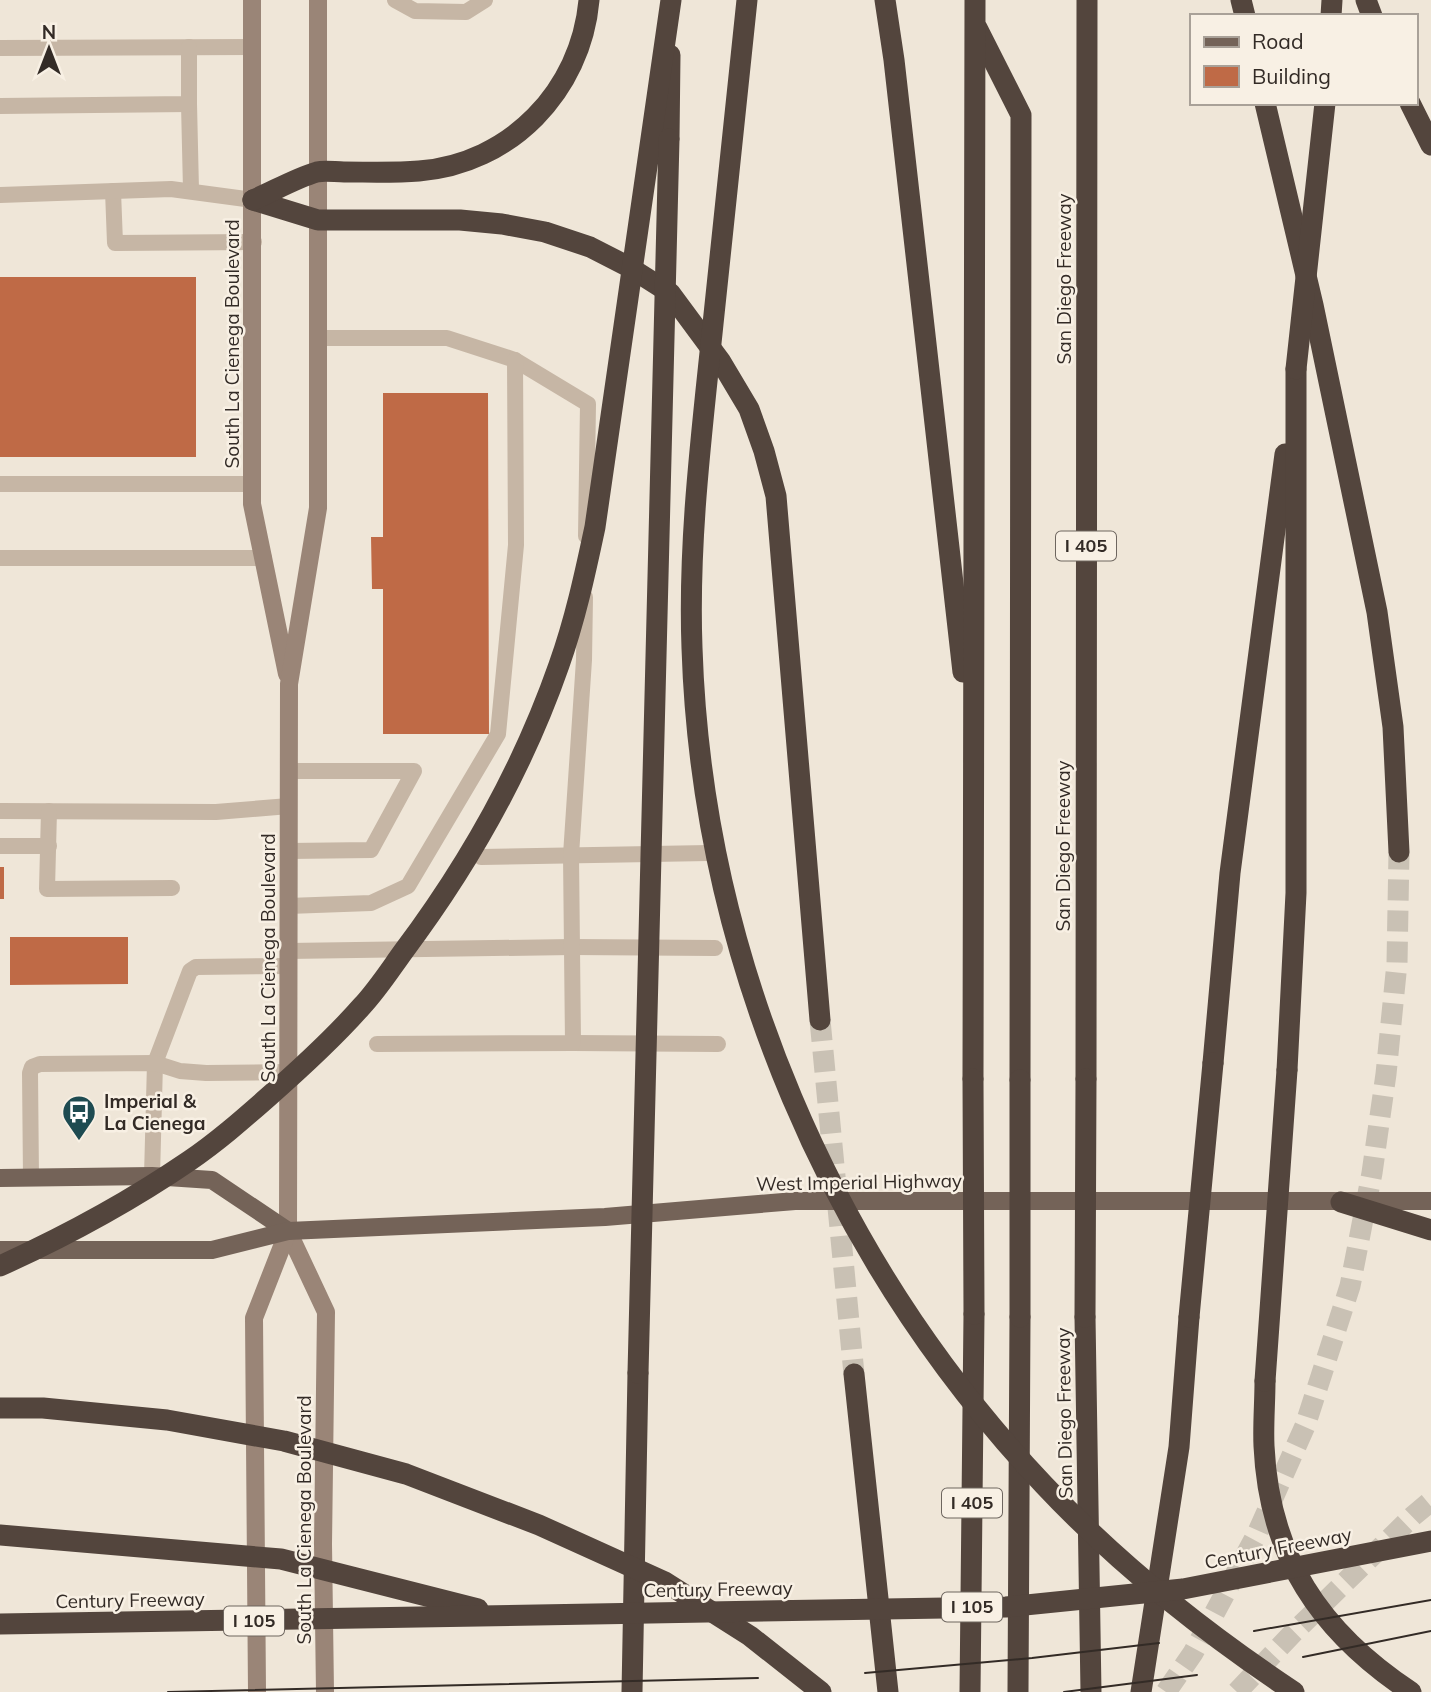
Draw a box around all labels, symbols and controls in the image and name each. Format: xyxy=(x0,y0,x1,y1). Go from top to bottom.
north arrow xyxy=(14,14,84,84)
legend xyxy=(1190,14,1417,105)
text: N xyxy=(42,20,56,44)
text: Road xyxy=(1252,28,1303,54)
text: Building xyxy=(1252,63,1331,89)
street label: San Diego Freeway xyxy=(1052,193,1076,365)
street label: South La Cienega Boulevard xyxy=(220,219,244,469)
road number: I 405 xyxy=(1056,532,1116,560)
street label: San Diego Freeway xyxy=(1051,760,1075,932)
street label: South La Cienega Boulevard xyxy=(256,833,280,1083)
place label: Imperial & La Cienega xyxy=(104,1089,205,1135)
bus stop icon: Imperial & La Cienega xyxy=(60,1093,98,1142)
street label: West Imperial Highway xyxy=(756,1168,962,1196)
street label: San Diego Freeway xyxy=(1051,1327,1077,1499)
street label: South La Cienega Boulevard xyxy=(292,1395,316,1645)
road number: I 405 xyxy=(942,1488,1002,1518)
street label: Century Freeway xyxy=(1202,1522,1354,1574)
street label: Century Freeway xyxy=(643,1576,793,1602)
street label: Century Freeway xyxy=(55,1587,205,1613)
road number: I 105 xyxy=(942,1592,1002,1622)
road number: I 105 xyxy=(224,1606,284,1636)

